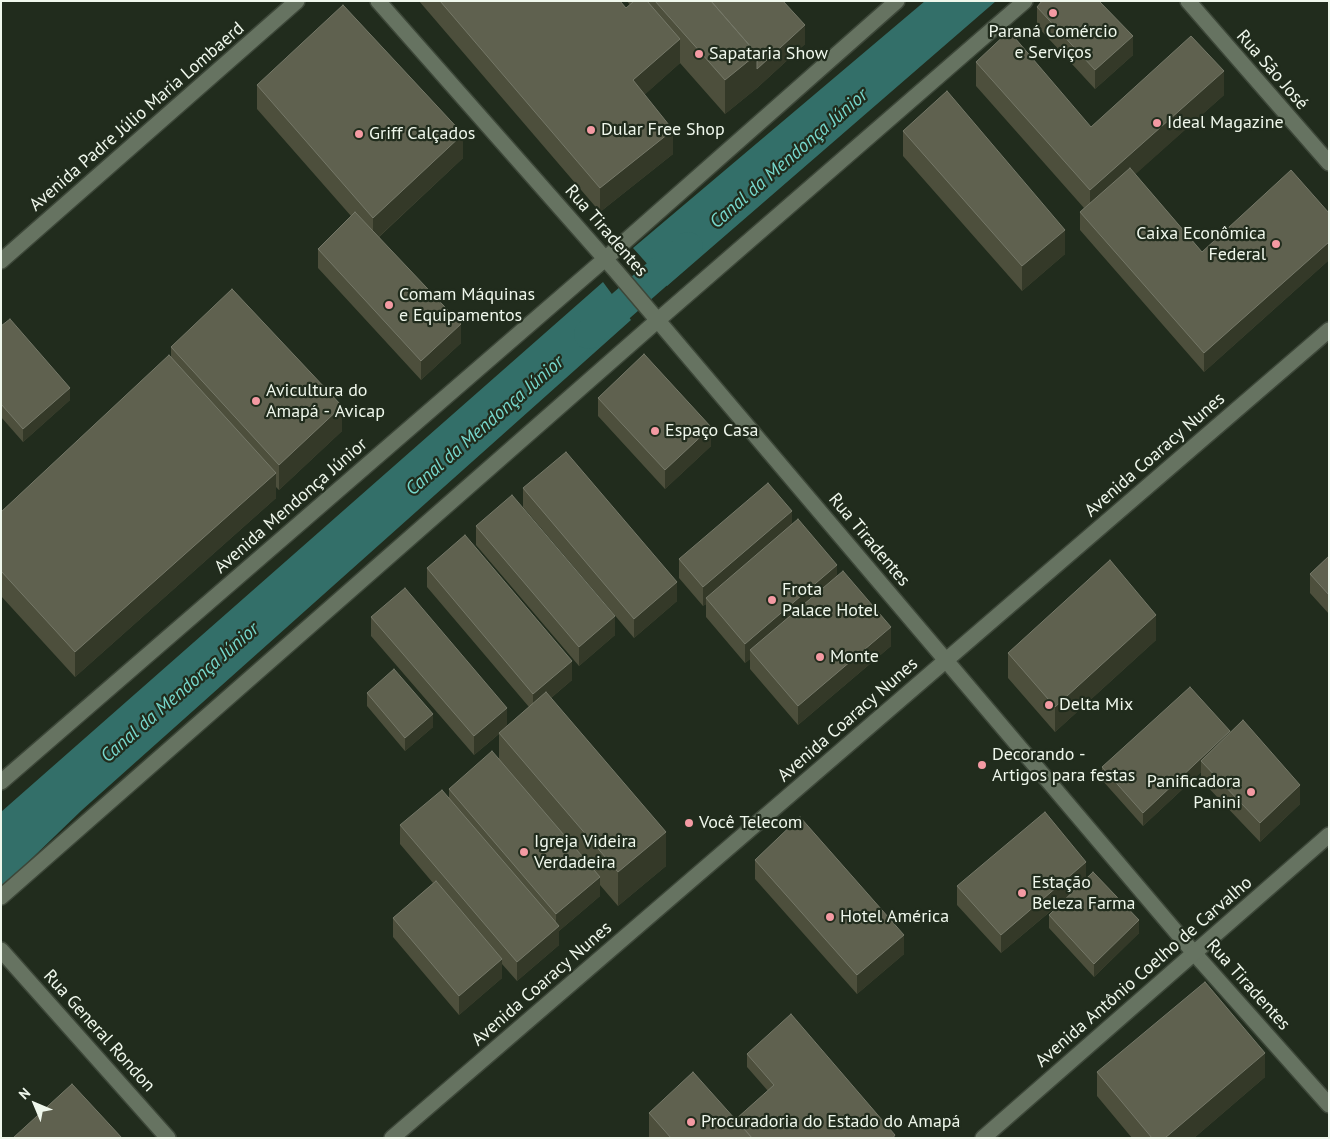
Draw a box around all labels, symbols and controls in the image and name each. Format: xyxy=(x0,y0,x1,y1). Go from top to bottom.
marker: Paraná Comércio e Serviços xyxy=(1047,7,1059,19)
street label: Avenida Padre Júlio Maria Lombaerd xyxy=(25,18,249,216)
place label: Paraná Comércio e Serviços xyxy=(989,21,1117,64)
street label: Rua São José xyxy=(1232,26,1312,114)
place label: Sapataria Show xyxy=(709,43,828,65)
marker: Sapataria Show xyxy=(693,48,705,60)
water label: Canal da Mendonça Júnior xyxy=(705,84,873,234)
place label: Ideal Magazine xyxy=(1167,112,1284,134)
marker: Ideal Magazine xyxy=(1151,117,1163,129)
place label: Dular Free Shop xyxy=(601,119,725,141)
place label: Griff Calçados xyxy=(369,123,475,145)
marker: Dular Free Shop xyxy=(585,124,597,136)
marker: Griff Calçados xyxy=(353,128,365,140)
street label: Rua Tiradentes xyxy=(560,180,652,282)
place label: Caixa Econômica Federal xyxy=(1136,223,1266,266)
marker: Caixa Econômica Federal xyxy=(1270,238,1282,250)
place label: Comam Máquinas e Equipamentos xyxy=(399,284,535,326)
marker: Comam Máquinas e Equipamentos xyxy=(383,299,395,311)
water label: Canal da Mendonça Júnior xyxy=(401,351,569,501)
place label: Avicultura do Amapá - Avicap xyxy=(266,380,385,422)
street label: Avenida Coaracy Nunes xyxy=(1081,388,1229,522)
marker: Avicultura do Amapá - Avicap xyxy=(250,395,262,407)
place label: Espaço Casa xyxy=(665,420,758,442)
marker: Espaço Casa xyxy=(649,425,661,437)
street label: Avenida Mendonça Júnior xyxy=(210,434,372,578)
street label: Rua Tiradentes xyxy=(824,489,914,591)
place label: Frota Palace Hotel xyxy=(782,579,878,622)
marker: Frota Palace Hotel xyxy=(766,594,778,606)
water label: Canal da Mendonça Júnior xyxy=(96,618,264,768)
place label: Monte xyxy=(830,646,879,668)
marker: Monte xyxy=(814,651,826,663)
street label: Avenida Coaracy Nunes xyxy=(774,653,922,787)
place label: Delta Mix xyxy=(1059,694,1133,716)
marker: Delta Mix xyxy=(1043,699,1055,711)
place label: Decorando - Artigos para festas xyxy=(992,744,1135,786)
marker: Decorando - Artigos para festas xyxy=(976,759,988,771)
place label: Panificadora Panini xyxy=(1147,771,1241,814)
marker: Panificadora Panini xyxy=(1245,786,1257,798)
place label: Você Telecom xyxy=(699,812,802,834)
marker: Você Telecom xyxy=(683,817,695,829)
place label: Igreja Videira Verdadeira xyxy=(534,831,636,874)
marker: Igreja Videira Verdadeira xyxy=(518,846,530,858)
street label: Avenida Antônio Coelho de Carvalho xyxy=(1031,872,1257,1072)
place label: Estação Beleza Farma xyxy=(1032,872,1136,914)
marker: Estação Beleza Farma xyxy=(1016,887,1028,899)
place label: Hotel América xyxy=(840,906,949,928)
marker: Hotel América xyxy=(824,911,836,923)
street label: Avenida Coaracy Nunes xyxy=(468,917,616,1051)
street label: Rua Tiradentes xyxy=(1201,935,1295,1035)
street label: Rua General Rondon xyxy=(39,966,159,1096)
north arrow xyxy=(10,1079,60,1129)
text: N xyxy=(15,1084,34,1103)
place label: Procuradoria do Estado do Amapá xyxy=(701,1111,960,1133)
marker: Procuradoria do Estado do Amapá xyxy=(685,1116,697,1128)

